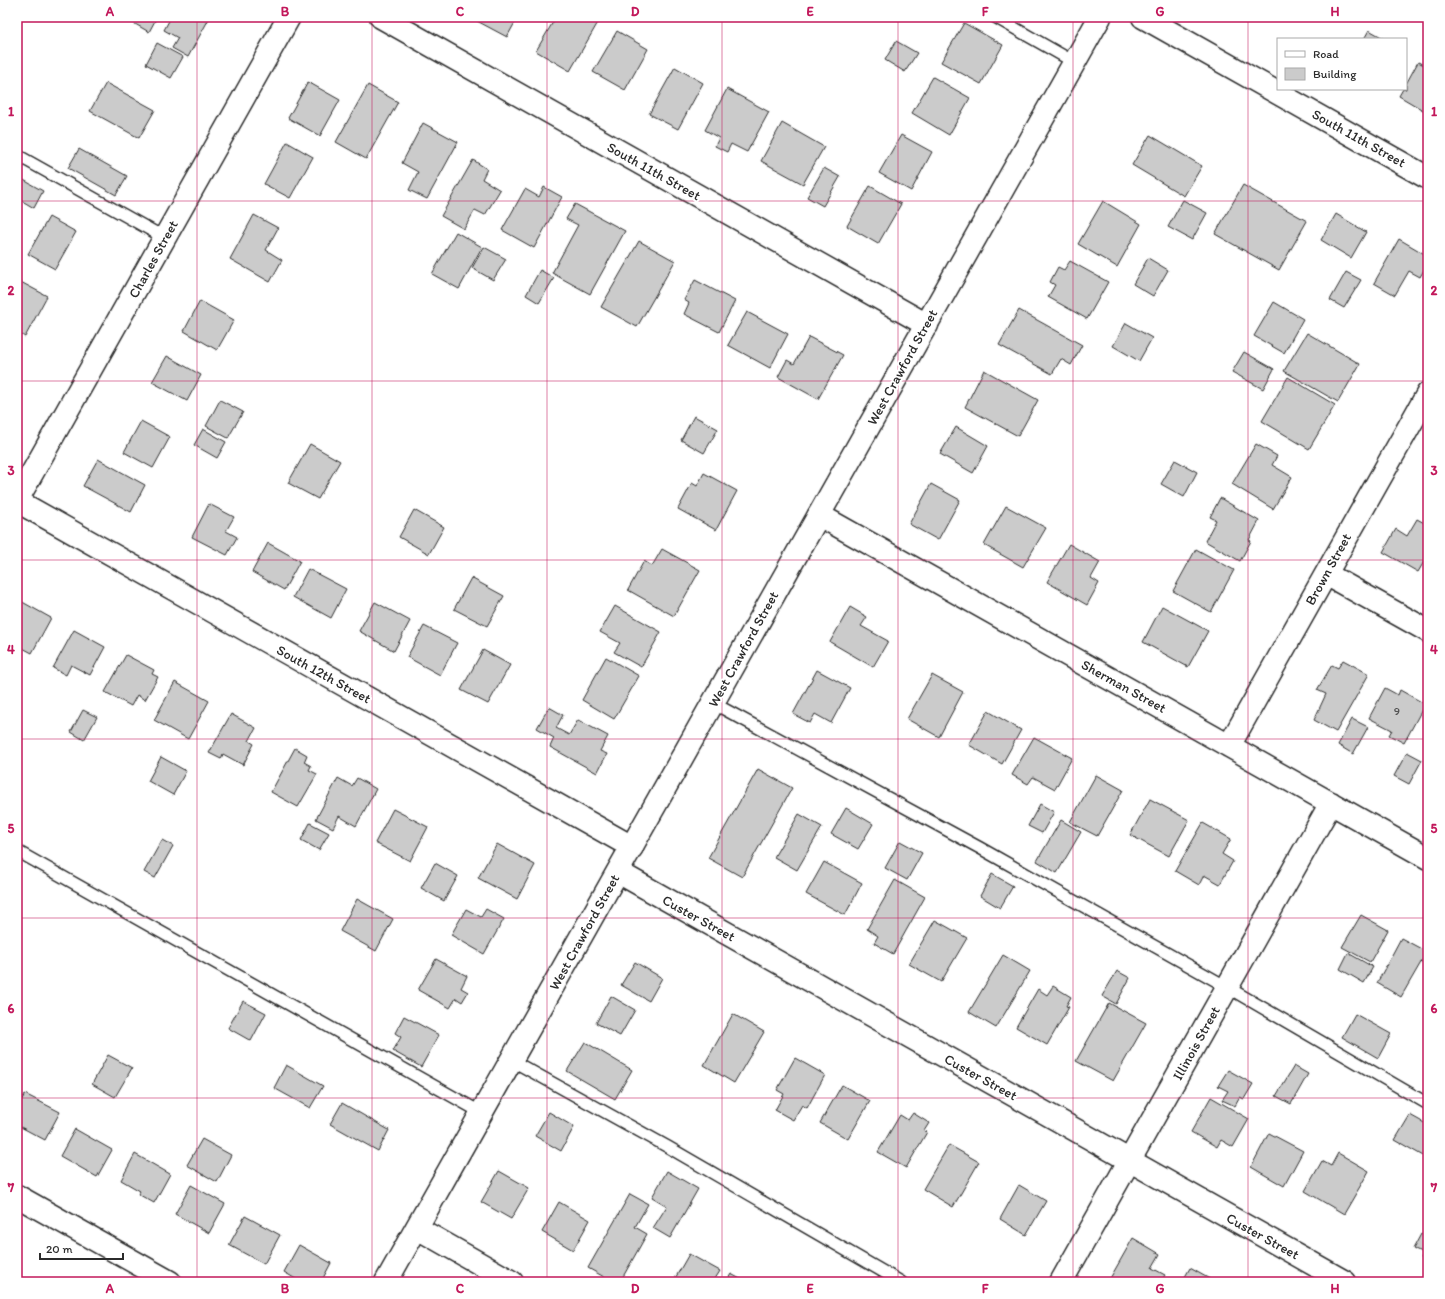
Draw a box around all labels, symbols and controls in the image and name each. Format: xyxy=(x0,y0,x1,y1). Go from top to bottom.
text: A xyxy=(105,4,115,19)
text: B xyxy=(281,4,290,19)
text: C xyxy=(456,4,465,19)
text: D xyxy=(631,4,640,19)
text: E xyxy=(806,4,814,19)
text: F xyxy=(982,4,989,19)
text: G xyxy=(1156,4,1165,19)
text: H xyxy=(1331,4,1340,19)
legend xyxy=(1277,38,1407,90)
text: Road xyxy=(1313,47,1339,61)
text: Building xyxy=(1313,67,1357,81)
text: 1 xyxy=(8,104,14,119)
text: 1 xyxy=(1431,104,1437,119)
street label: South 11th Street xyxy=(1309,106,1409,171)
street label: South 11th Street xyxy=(604,139,704,204)
street label: Charles Street xyxy=(125,217,182,301)
text: 2 xyxy=(8,283,15,298)
text: 2 xyxy=(1431,283,1438,298)
street label: West Crawford Street xyxy=(864,306,941,428)
text: 3 xyxy=(7,463,15,478)
text: 3 xyxy=(1430,463,1438,478)
street label: Brown Street xyxy=(1302,530,1355,608)
street label: West Crawford Street xyxy=(705,588,782,710)
street label: South 12th Street xyxy=(274,641,374,707)
text: 4 xyxy=(7,642,15,657)
text: 4 xyxy=(1430,642,1438,657)
street label: Sherman Street xyxy=(1078,656,1169,717)
house number: 9 xyxy=(1394,704,1400,718)
text: 5 xyxy=(8,821,15,836)
text: 5 xyxy=(1431,821,1438,836)
street label: West Crawford Street xyxy=(546,871,623,993)
street label: Custer Street xyxy=(659,891,738,945)
text: 6 xyxy=(8,1001,15,1016)
text: 6 xyxy=(1431,1001,1438,1016)
street label: Illinois Street xyxy=(1169,1003,1224,1083)
street label: Custer Street xyxy=(941,1050,1020,1104)
text: 7 xyxy=(7,1180,15,1195)
text: 7 xyxy=(1430,1180,1438,1195)
street label: Custer Street xyxy=(1223,1209,1302,1263)
scale bar xyxy=(40,1235,123,1261)
text: 20 m xyxy=(46,1242,73,1256)
text: A xyxy=(105,1281,115,1296)
text: B xyxy=(281,1281,290,1296)
text: C xyxy=(456,1281,465,1296)
text: D xyxy=(631,1281,640,1296)
text: E xyxy=(806,1281,814,1296)
text: F xyxy=(982,1281,989,1296)
text: G xyxy=(1156,1281,1165,1296)
text: H xyxy=(1331,1281,1340,1296)

